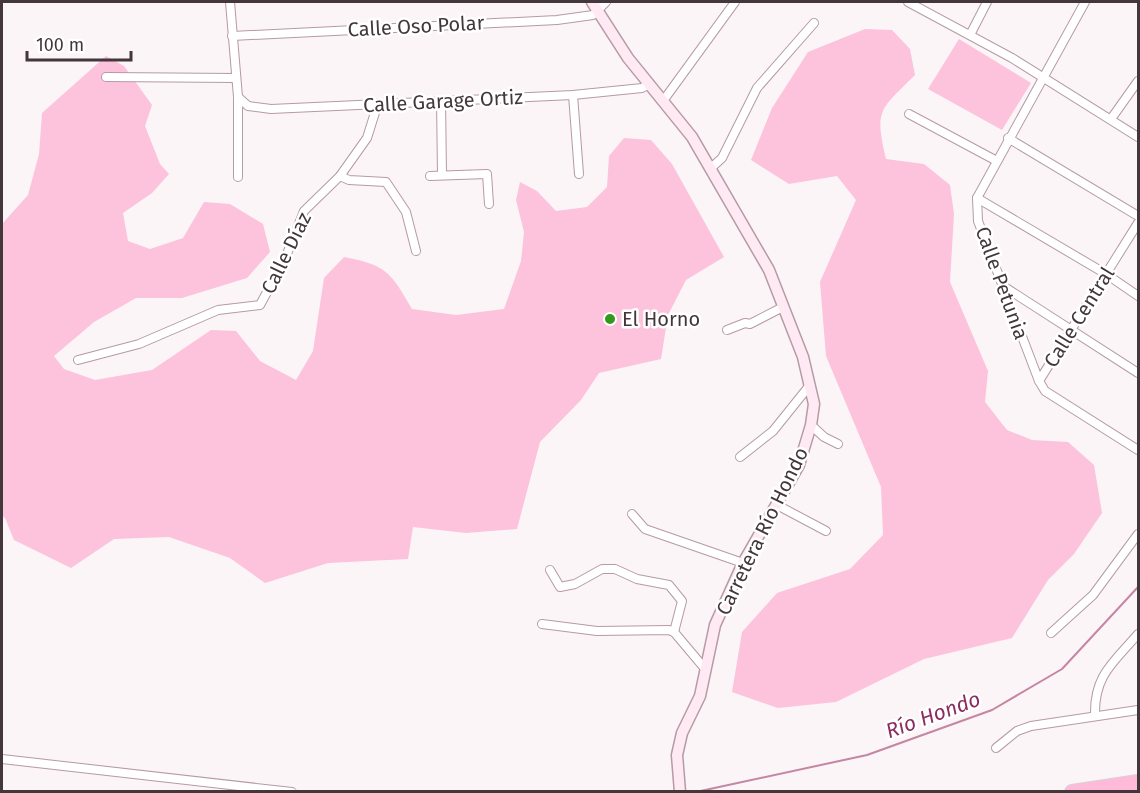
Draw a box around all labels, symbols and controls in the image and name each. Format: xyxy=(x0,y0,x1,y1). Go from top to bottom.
street label: Calle Oso Polar xyxy=(347,10,485,42)
scale bar xyxy=(27,24,130,62)
text: 100 m xyxy=(36,34,84,56)
street label: Calle Garage Ortiz xyxy=(362,85,524,117)
street label: Calle Díaz xyxy=(256,208,316,298)
street label: Calle Petunia xyxy=(970,223,1034,343)
street label: Calle Central xyxy=(1039,262,1119,372)
place label: El Horno xyxy=(622,307,700,331)
marker: El Horno xyxy=(603,312,617,326)
street label: Carretera Río Hondo xyxy=(711,443,813,619)
water label: Río Hondo xyxy=(882,686,984,744)

